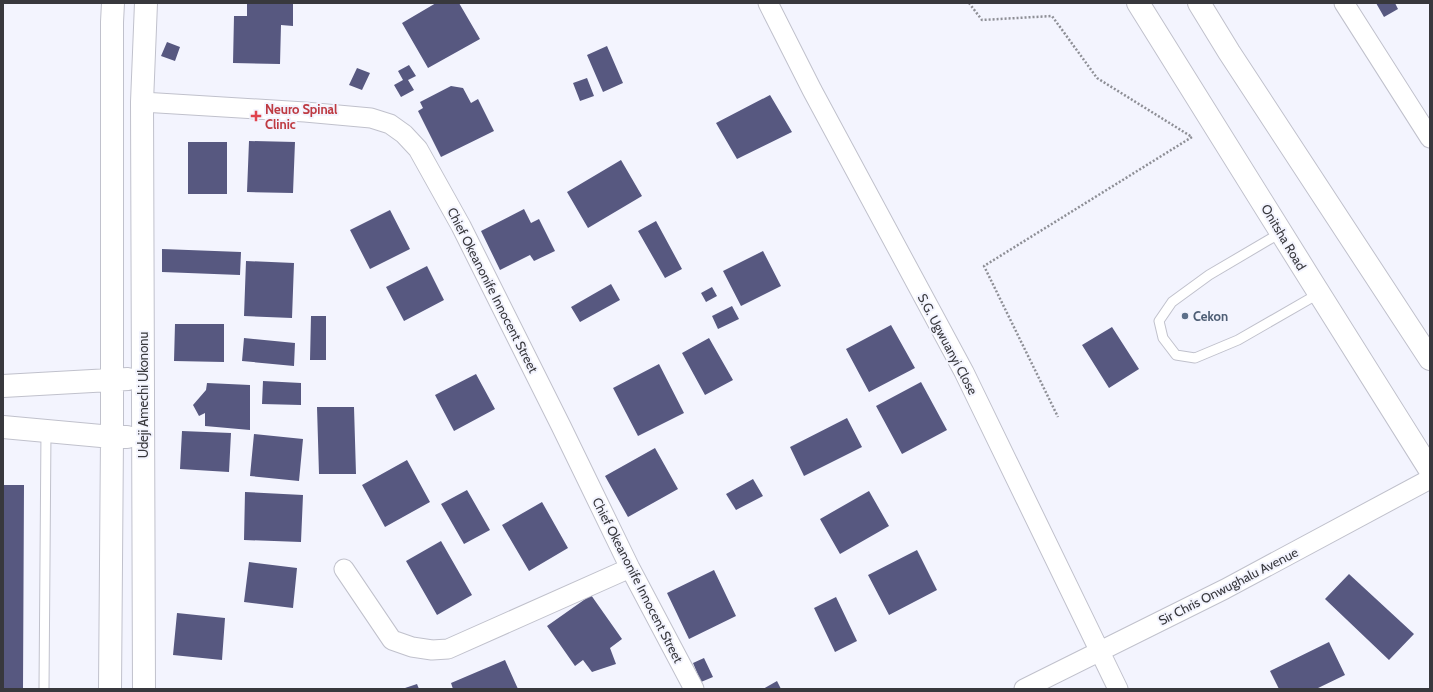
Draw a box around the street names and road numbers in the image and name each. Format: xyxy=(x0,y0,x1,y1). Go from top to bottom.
street label: Onitsha Road xyxy=(1258,201,1310,273)
street label: Chief Okeanonife Innocent Street xyxy=(444,205,542,376)
street label: S.G. Ugwuanyi Close xyxy=(915,291,982,398)
street label: Udeji Amechi Ukononu xyxy=(135,331,152,458)
street label: Chief Okeanonife Innocent Street xyxy=(589,495,687,666)
street label: Sir Chris Onwughalu Avenue xyxy=(1155,544,1301,628)

